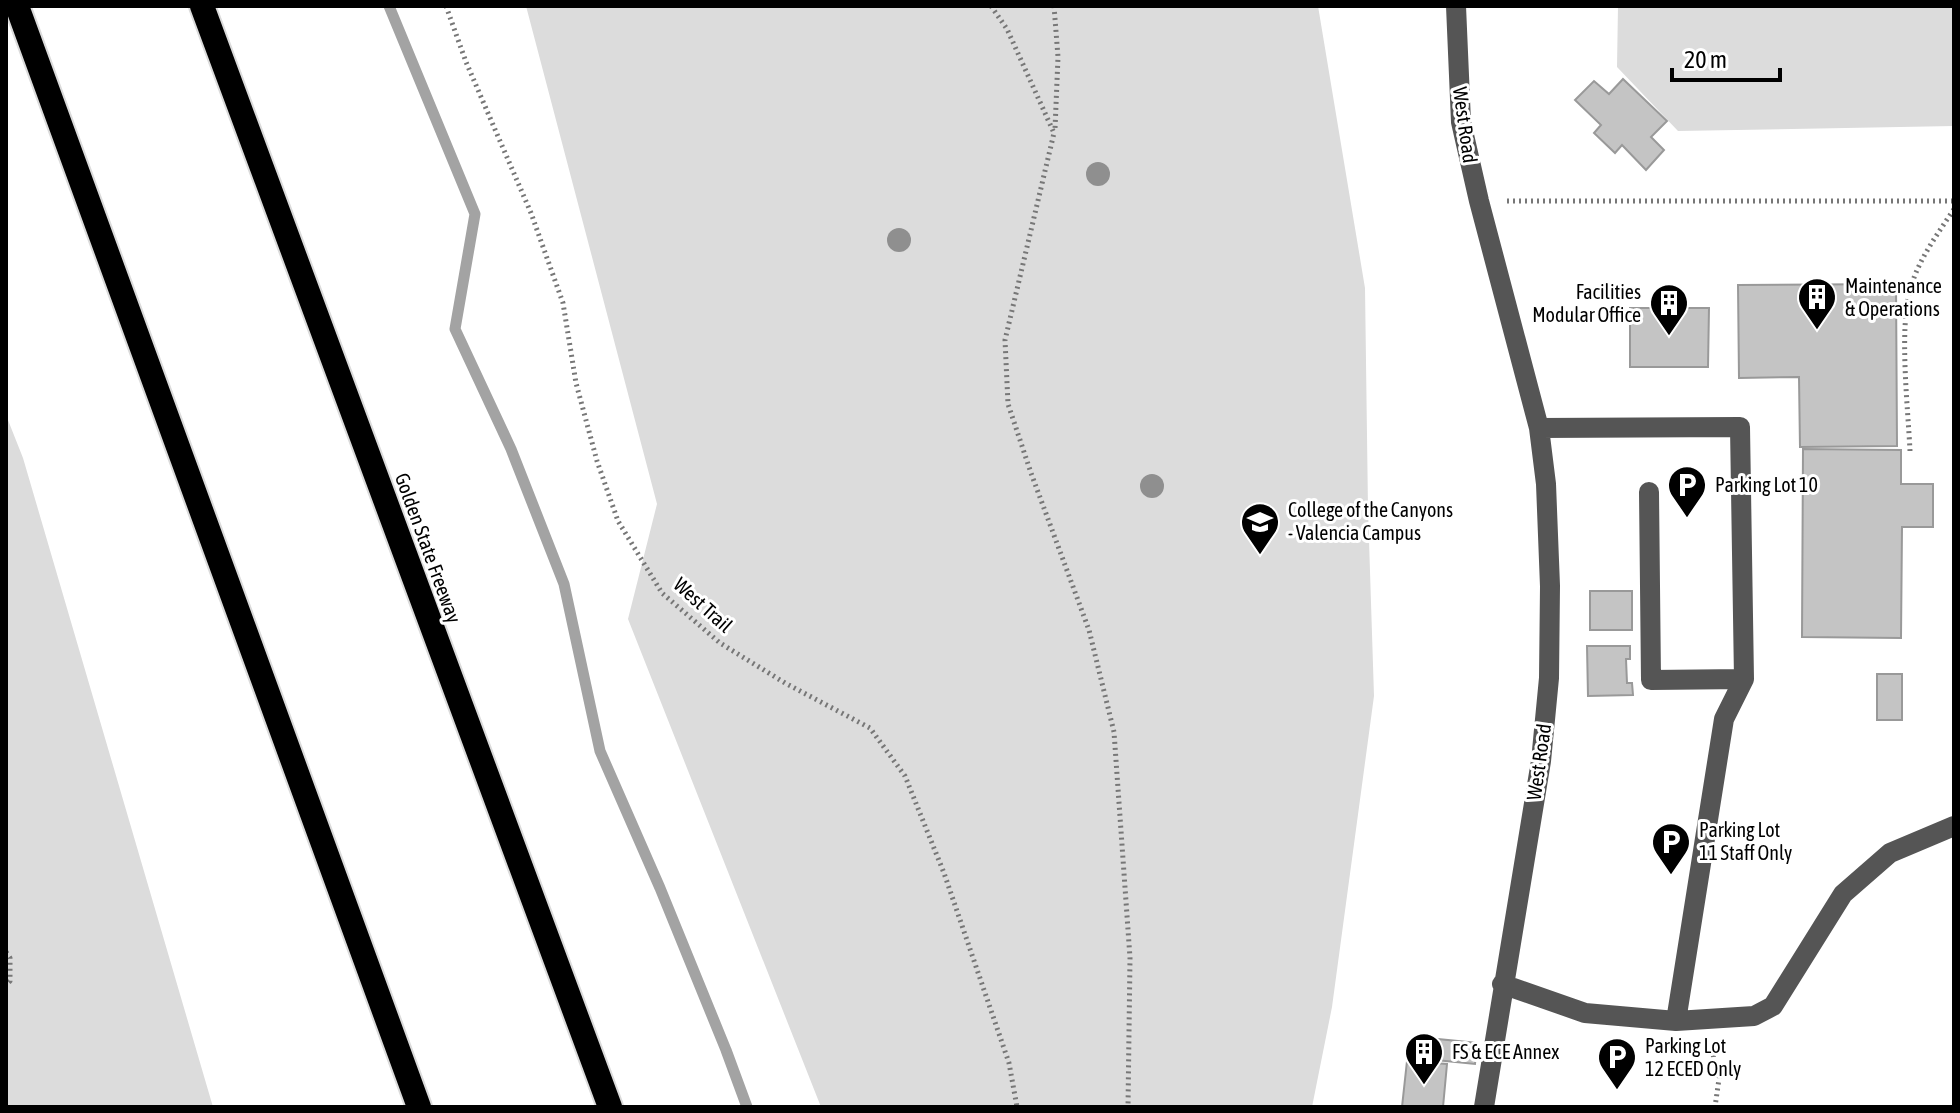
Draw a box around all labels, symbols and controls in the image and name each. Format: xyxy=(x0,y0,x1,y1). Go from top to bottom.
scale bar xyxy=(1672,32,1780,82)
text: 20 m xyxy=(1684,46,1727,73)
street label: West Road xyxy=(1449,85,1482,165)
place label: Maintenance & Operations xyxy=(1845,274,1942,320)
building icon: Maintenance & Operations xyxy=(1796,276,1838,331)
place label: Facilities Modular Office xyxy=(1532,280,1641,326)
building icon: Facilities Modular Office xyxy=(1648,282,1690,337)
parking icon: Parking Lot 10 xyxy=(1666,464,1708,519)
street label: Golden State Freeway xyxy=(391,470,466,626)
place label: Parking Lot 10 xyxy=(1715,473,1818,496)
place label: College of the Canyons - Valencia Campus xyxy=(1288,498,1453,544)
school or university icon: College of the Canyons - Valencia Campus xyxy=(1239,501,1281,556)
street label: West Trail xyxy=(669,572,738,637)
street label: West Road xyxy=(1522,722,1555,802)
place label: Parking Lot 11 Staff Only xyxy=(1699,818,1792,864)
parking icon: Parking Lot 11 Staff Only xyxy=(1650,821,1692,876)
building icon: FS & ECE Annex xyxy=(1403,1031,1445,1086)
place label: Parking Lot 12 ECED Only xyxy=(1645,1034,1741,1080)
parking icon: Parking Lot 12 ECED Only xyxy=(1596,1036,1638,1091)
place label: FS & ECE Annex xyxy=(1452,1040,1559,1063)

